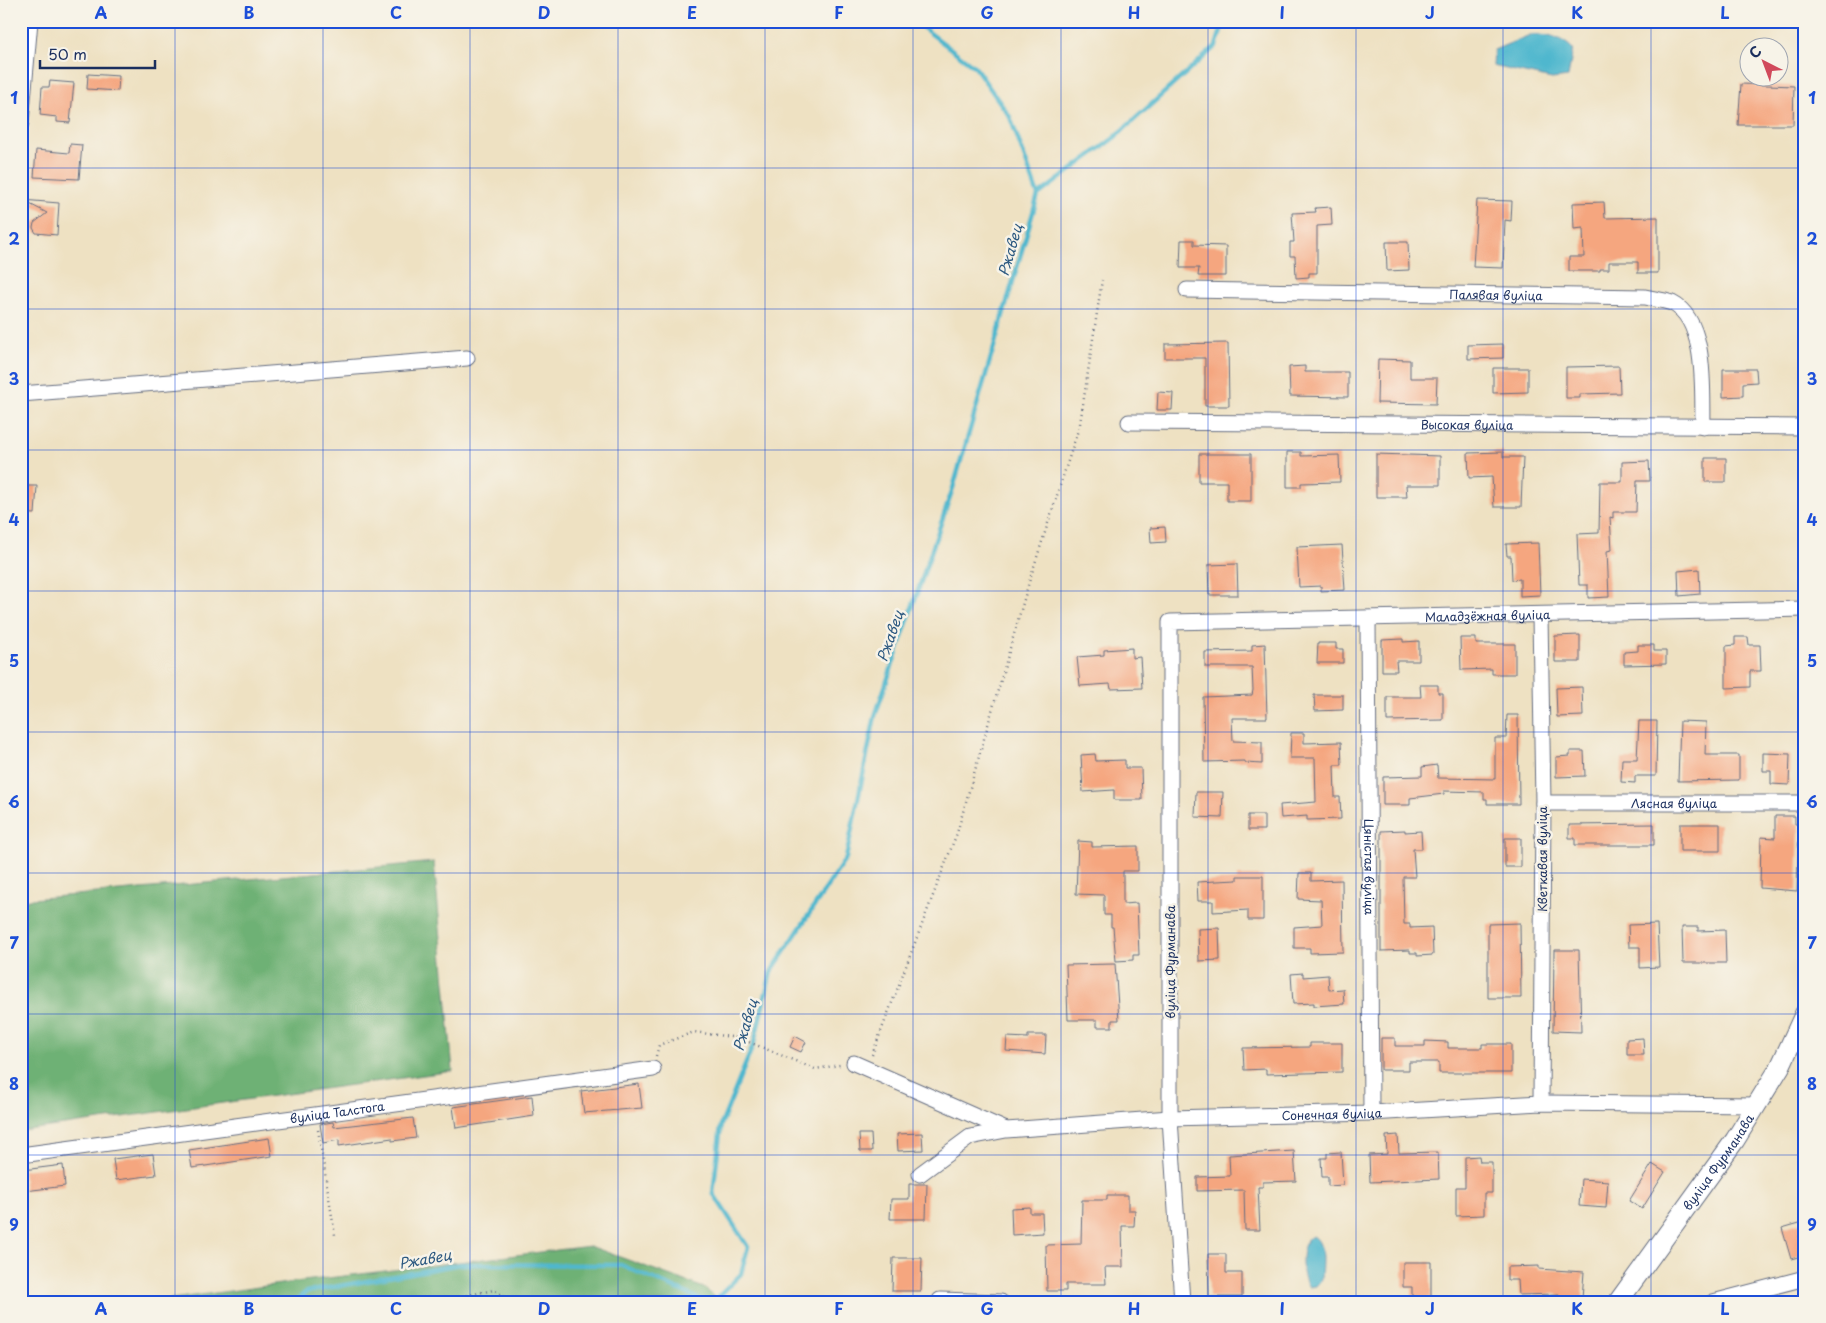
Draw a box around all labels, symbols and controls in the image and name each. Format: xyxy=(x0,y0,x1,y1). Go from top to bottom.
text: A xyxy=(95,0,108,24)
text: B xyxy=(244,0,255,24)
text: C xyxy=(390,0,402,24)
text: D xyxy=(538,0,550,24)
text: E xyxy=(687,0,697,24)
text: F xyxy=(834,0,844,24)
text: G xyxy=(980,0,994,24)
text: H xyxy=(1128,0,1140,24)
text: I xyxy=(1279,0,1285,24)
text: J xyxy=(1425,0,1435,24)
text: K xyxy=(1571,0,1583,24)
text: L xyxy=(1720,0,1730,24)
scale bar xyxy=(40,38,155,70)
north arrow xyxy=(1738,38,1788,88)
text: С xyxy=(1744,41,1766,63)
text: 50 m xyxy=(48,42,87,65)
text: 1 xyxy=(10,85,18,109)
text: 1 xyxy=(1808,85,1816,109)
water label: Ржавец xyxy=(993,221,1028,279)
text: 2 xyxy=(8,226,20,250)
text: 2 xyxy=(1806,226,1818,250)
street label: Палявая вуліца xyxy=(1449,285,1543,304)
text: 3 xyxy=(9,366,19,390)
text: 3 xyxy=(1807,366,1817,390)
street label: Высокая вуліца xyxy=(1420,415,1514,434)
text: 4 xyxy=(9,507,20,531)
text: 4 xyxy=(1807,507,1818,531)
street label: Маладзёжная вуліца xyxy=(1425,605,1551,626)
water label: Ржавец xyxy=(871,606,909,665)
text: 5 xyxy=(9,648,19,672)
text: 5 xyxy=(1807,648,1817,672)
text: 6 xyxy=(8,789,20,813)
text: 6 xyxy=(1806,789,1818,813)
street label: Лясная вуліца xyxy=(1631,794,1718,812)
street label: Кветкавая вуліца xyxy=(1533,805,1551,912)
street label: Цяністая вуліца xyxy=(1360,819,1379,916)
street label: вуліца Фурманава xyxy=(1161,905,1179,1019)
text: 7 xyxy=(9,930,19,954)
text: 7 xyxy=(1807,930,1817,954)
water label: Ржавец xyxy=(728,996,763,1054)
text: 8 xyxy=(9,1071,19,1095)
text: 8 xyxy=(1807,1071,1817,1095)
street label: вуліца Талстога xyxy=(289,1097,386,1127)
street label: Сонечная вуліца xyxy=(1281,1103,1383,1124)
street label: вуліца Фурманава xyxy=(1678,1110,1758,1214)
text: 9 xyxy=(9,1212,19,1236)
text: 9 xyxy=(1807,1212,1817,1236)
water label: Ржавец xyxy=(397,1244,454,1274)
text: A xyxy=(95,1296,108,1320)
text: B xyxy=(244,1296,255,1320)
text: C xyxy=(390,1296,402,1320)
text: D xyxy=(538,1296,550,1320)
text: E xyxy=(687,1296,697,1320)
text: F xyxy=(834,1296,844,1320)
text: G xyxy=(980,1296,994,1320)
text: H xyxy=(1128,1296,1140,1320)
text: I xyxy=(1279,1296,1285,1320)
text: J xyxy=(1425,1296,1435,1320)
text: K xyxy=(1571,1296,1583,1320)
text: L xyxy=(1720,1296,1730,1320)

